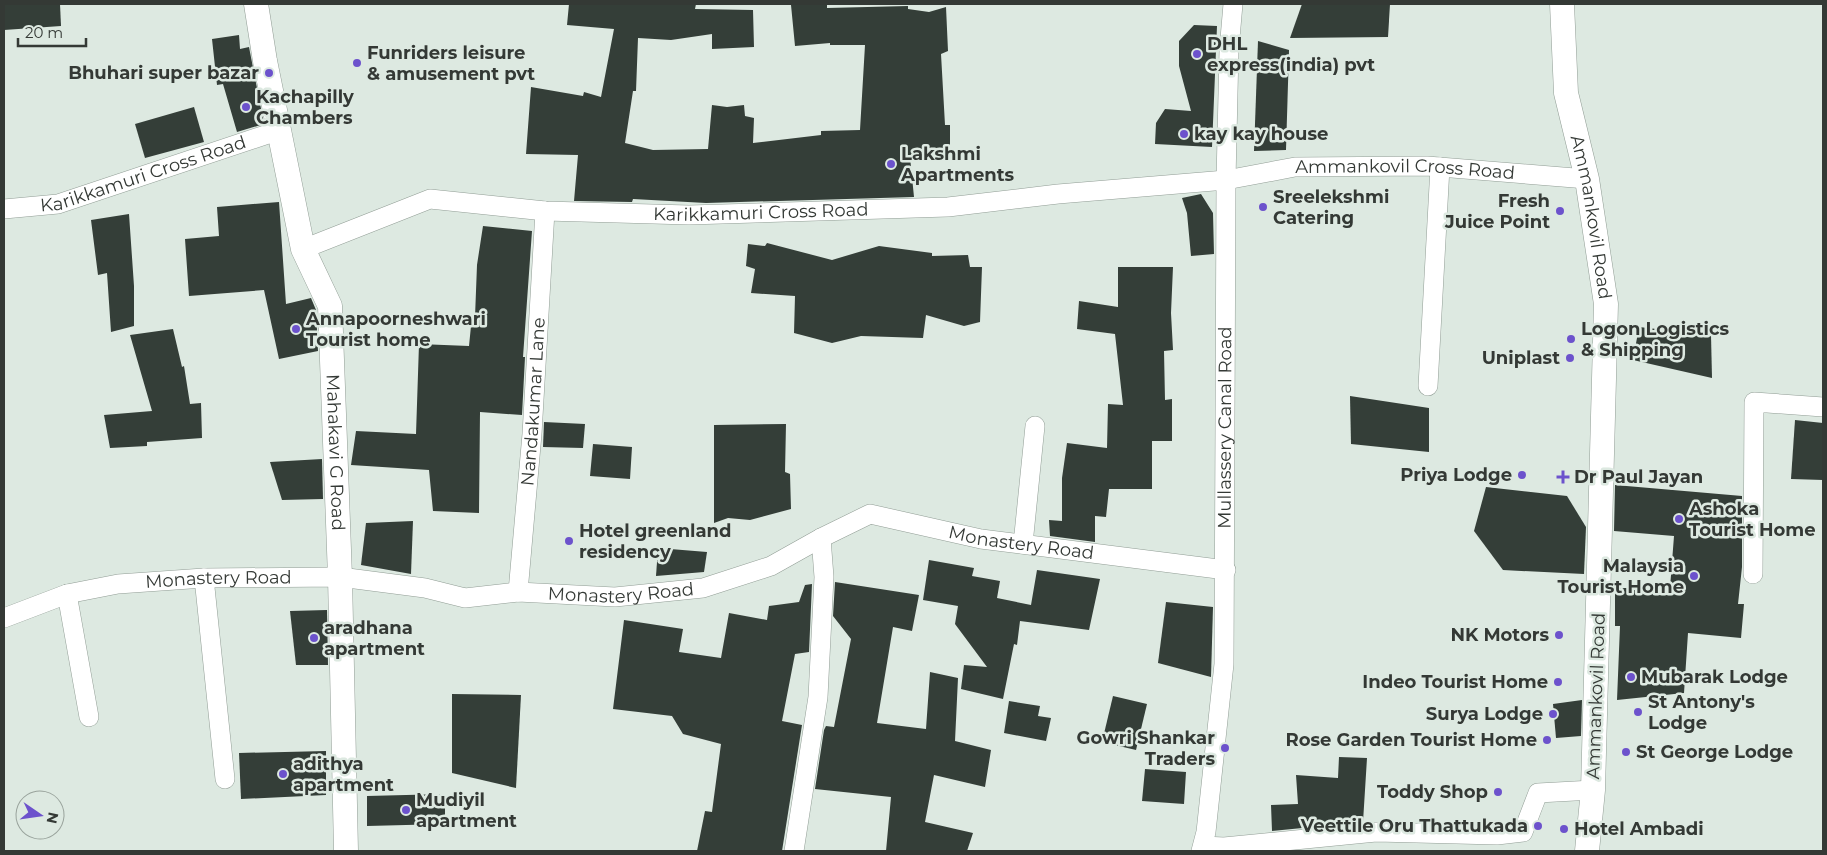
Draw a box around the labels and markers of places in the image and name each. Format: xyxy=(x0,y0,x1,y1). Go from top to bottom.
place label: DHL express(india) pvt xyxy=(1207,33,1375,76)
place label: Funriders leisure & amusement pvt xyxy=(367,42,535,85)
marker: DHL express(india) pvt xyxy=(1191,48,1203,60)
marker: Funriders leisure & amusement pvt xyxy=(351,57,363,69)
place label: Bhuhari super bazar xyxy=(68,62,259,84)
marker: Bhuhari super bazar xyxy=(263,67,275,79)
place label: Kachapilly Chambers xyxy=(256,86,354,129)
marker: Kachapilly Chambers xyxy=(240,101,252,113)
place label: kay kay house xyxy=(1194,123,1328,145)
marker: kay kay house xyxy=(1178,128,1190,140)
place label: Lakshmi Apartments xyxy=(900,143,1015,186)
marker: Lakshmi Apartments xyxy=(885,158,897,170)
place label: Sreelekshmi Catering xyxy=(1273,186,1389,229)
place label: Fresh Juice Point xyxy=(1444,190,1550,233)
marker: Sreelekshmi Catering xyxy=(1257,201,1269,213)
marker: Fresh Juice Point xyxy=(1554,205,1566,217)
place label: Annapoorneshwari Tourist home xyxy=(305,308,486,351)
place label: Logon Logistics & Shipping xyxy=(1581,318,1730,361)
marker: Annapoorneshwari Tourist home xyxy=(290,323,302,335)
marker: Logon Logistics & Shipping xyxy=(1565,333,1577,345)
place label: Uniplast xyxy=(1482,347,1560,369)
marker: Uniplast xyxy=(1564,352,1576,364)
place label: Priya Lodge xyxy=(1400,464,1512,486)
place label: Dr Paul Jayan xyxy=(1574,466,1703,488)
marker: Priya Lodge xyxy=(1516,469,1528,481)
marker: Dr Paul Jayan xyxy=(1556,470,1570,484)
place label: Ashoka Tourist Home xyxy=(1688,498,1816,541)
marker: Ashoka Tourist Home xyxy=(1673,513,1685,525)
place label: Hotel greenland residency xyxy=(579,520,732,563)
marker: Hotel greenland residency xyxy=(563,535,575,547)
place label: Malaysia Tourist Home xyxy=(1557,555,1684,598)
marker: Malaysia Tourist Home xyxy=(1688,570,1700,582)
place label: aradhana apartment xyxy=(324,617,425,660)
place label: NK Motors xyxy=(1450,624,1549,646)
marker: NK Motors xyxy=(1553,629,1565,641)
marker: aradhana apartment xyxy=(308,632,320,644)
place label: Mubarak Lodge xyxy=(1641,666,1788,688)
place label: Indeo Tourist Home xyxy=(1362,671,1548,693)
marker: Mubarak Lodge xyxy=(1625,671,1637,683)
marker: Indeo Tourist Home xyxy=(1552,676,1564,688)
place label: St Antony's Lodge xyxy=(1648,691,1755,734)
place label: Surya Lodge xyxy=(1426,703,1543,725)
marker: St Antony's Lodge xyxy=(1632,706,1644,718)
marker: Surya Lodge xyxy=(1547,708,1559,720)
place label: Gowri Shankar Traders xyxy=(1077,727,1215,770)
place label: Rose Garden Tourist Home xyxy=(1286,729,1537,751)
marker: Rose Garden Tourist Home xyxy=(1541,734,1553,746)
place label: St George Lodge xyxy=(1636,741,1793,763)
marker: Gowri Shankar Traders xyxy=(1219,742,1231,754)
marker: St George Lodge xyxy=(1620,746,1632,758)
place label: adithya apartment xyxy=(293,753,394,796)
marker: adithya apartment xyxy=(277,768,289,780)
place label: Toddy Shop xyxy=(1377,781,1488,803)
marker: Toddy Shop xyxy=(1492,786,1504,798)
place label: Mudiyil apartment xyxy=(416,789,517,832)
marker: Mudiyil apartment xyxy=(400,804,412,816)
place label: Veettile Oru Thattukada xyxy=(1300,815,1528,837)
place label: Hotel Ambadi xyxy=(1574,818,1704,840)
marker: Veettile Oru Thattukada xyxy=(1532,820,1544,832)
marker: Hotel Ambadi xyxy=(1558,823,1570,835)

